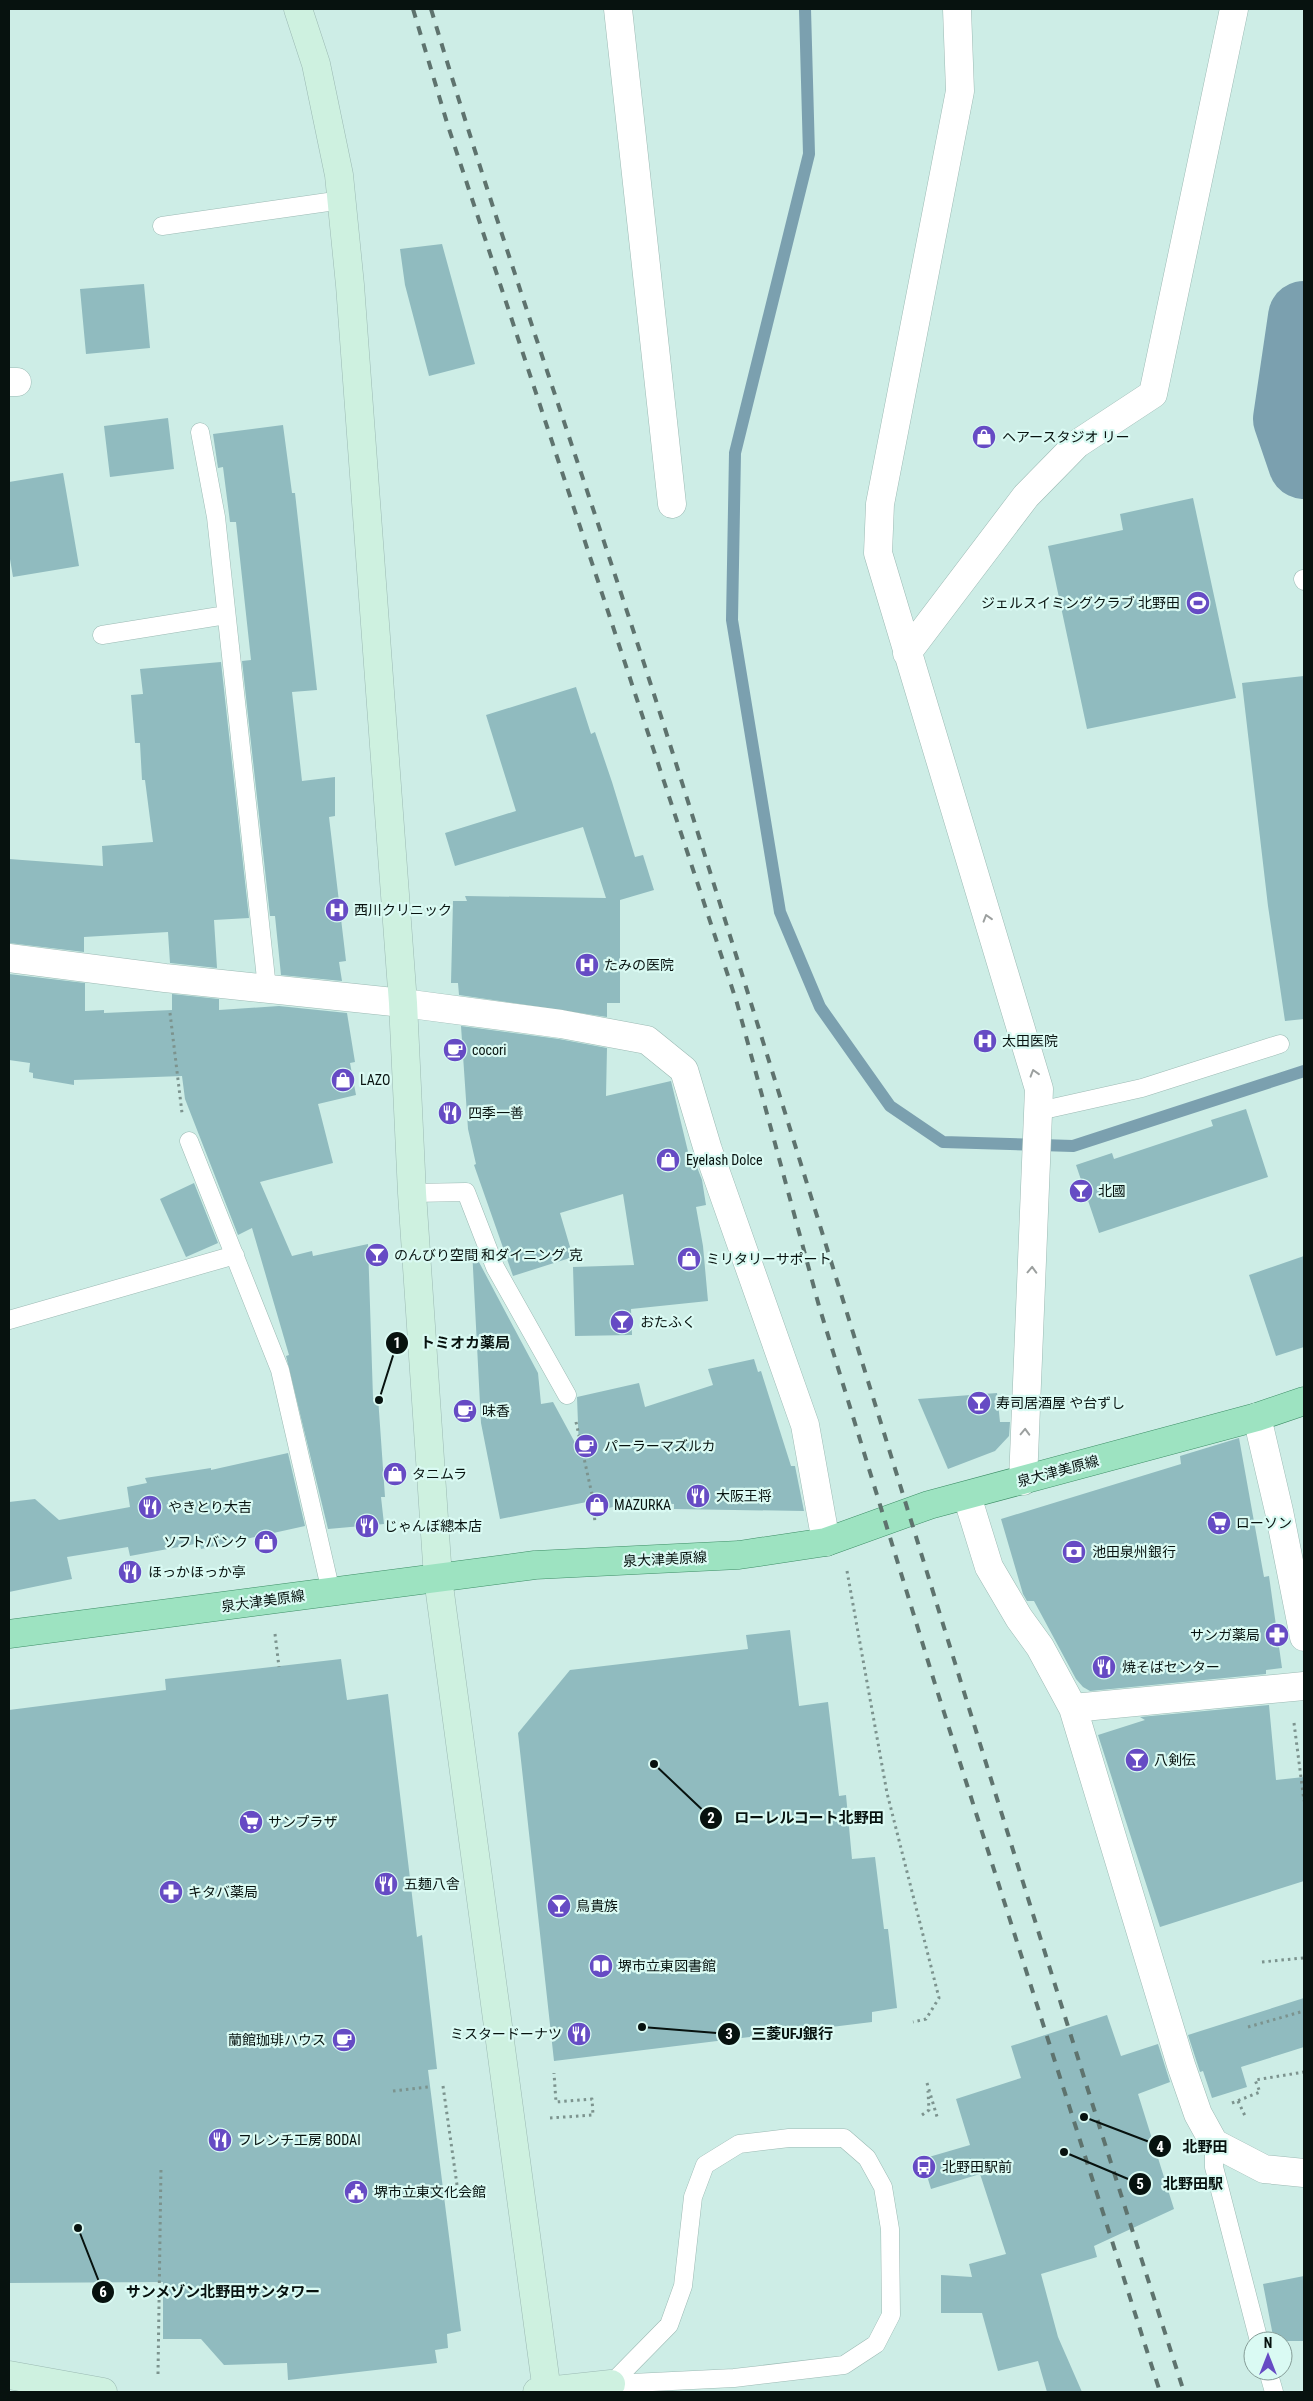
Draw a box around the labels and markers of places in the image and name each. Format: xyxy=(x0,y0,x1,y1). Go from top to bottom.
shop icon: ヘアースタジオ リー xyxy=(971,424,997,450)
place label: ヘアースタジオ リー xyxy=(1002,429,1130,445)
sports icon: ジェルスイミングクラブ 北野田 xyxy=(1185,590,1211,616)
place label: ジェルスイミングクラブ 北野田 xyxy=(981,595,1180,611)
hospital icon: 西川クリニック xyxy=(324,897,350,923)
place label: 西川クリニック xyxy=(354,902,452,918)
hospital icon: たみの医院 xyxy=(574,952,600,978)
place label: たみの医院 xyxy=(604,957,674,973)
hospital icon: 太田医院 xyxy=(972,1028,998,1054)
place label: 太田医院 xyxy=(1002,1033,1058,1049)
cafe icon: cocori xyxy=(442,1037,468,1063)
place label: cocori xyxy=(472,1042,506,1058)
shop icon: LAZO xyxy=(330,1067,356,1093)
place label: LAZO xyxy=(360,1072,390,1088)
restaurant icon: 四季一善 xyxy=(437,1100,463,1126)
place label: 四季一善 xyxy=(468,1105,524,1121)
shop icon: Eyelash Dolce xyxy=(655,1147,681,1173)
place label: Eyelash Dolce xyxy=(686,1152,763,1168)
bar icon: 北國 xyxy=(1068,1178,1094,1204)
place label: 北國 xyxy=(1098,1183,1126,1199)
bar icon: のんびり空間 和ダイニング 克 xyxy=(364,1242,390,1268)
shop icon: ミリタリーサポート xyxy=(676,1246,702,1272)
place label: のんびり空間 和ダイニング 克 xyxy=(394,1247,582,1263)
place label: ミリタリーサポート xyxy=(706,1251,832,1267)
bar icon: おたふく xyxy=(609,1309,635,1335)
place label: おたふく xyxy=(640,1314,696,1330)
callout: トミオカ薬局 xyxy=(385,1328,520,1358)
bar icon: 寿司居酒屋 や台ずし xyxy=(966,1390,992,1416)
place label: 寿司居酒屋 や台ずし xyxy=(996,1395,1125,1411)
cafe icon: 味香 xyxy=(452,1398,478,1424)
place label: 味香 xyxy=(482,1403,510,1419)
cafe icon: パーラーマズルカ xyxy=(573,1433,599,1459)
place label: パーラーマズルカ xyxy=(604,1438,716,1454)
shop icon: タニムラ xyxy=(382,1461,408,1487)
place label: タニムラ xyxy=(412,1466,467,1482)
restaurant icon: 大阪王将 xyxy=(685,1483,711,1509)
place label: 大阪王将 xyxy=(716,1488,772,1504)
shop icon: MAZURKA xyxy=(584,1492,610,1518)
restaurant icon: やきとり大吉 xyxy=(137,1494,163,1520)
place label: MAZURKA xyxy=(614,1497,671,1513)
place label: やきとり大吉 xyxy=(168,1499,252,1515)
supermarket icon: ローソン xyxy=(1206,1510,1232,1536)
restaurant icon: じゃんぼ總本店 xyxy=(354,1513,380,1539)
place label: ローソン xyxy=(1236,1515,1292,1531)
place label: じゃんぼ總本店 xyxy=(384,1518,482,1534)
shop icon: ソフトバンク xyxy=(253,1529,279,1555)
place label: ソフトバンク xyxy=(163,1534,248,1550)
bank icon: 池田泉州銀行 xyxy=(1061,1539,1087,1565)
place label: 池田泉州銀行 xyxy=(1092,1544,1176,1560)
restaurant icon: ほっかほっか亭 xyxy=(117,1559,143,1585)
place label: ほっかほっか亭 xyxy=(148,1564,246,1580)
pharmacy icon: サンガ薬局 xyxy=(1264,1622,1290,1648)
place label: サンガ薬局 xyxy=(1190,1627,1260,1643)
restaurant icon: 焼そばセンター xyxy=(1091,1654,1117,1680)
place label: 焼そばセンター xyxy=(1122,1659,1220,1675)
bar icon: 八剣伝 xyxy=(1124,1747,1150,1773)
place label: 八剣伝 xyxy=(1154,1752,1196,1768)
callout: ローレルコート北野田 xyxy=(699,1803,894,1833)
supermarket icon: サンプラザ xyxy=(238,1809,264,1835)
place label: サンプラザ xyxy=(268,1814,338,1830)
restaurant icon: 五麺八舎 xyxy=(373,1871,399,1897)
place label: 五麺八舎 xyxy=(404,1876,460,1892)
pharmacy icon: キタバ薬局 xyxy=(158,1879,184,1905)
place label: キタバ薬局 xyxy=(188,1884,258,1900)
bar icon: 鳥貴族 xyxy=(546,1893,572,1919)
place label: 鳥貴族 xyxy=(576,1898,618,1914)
library icon: 堺市立東図書館 xyxy=(588,1953,614,1979)
place label: 堺市立東図書館 xyxy=(618,1958,716,1974)
callout: 三菱UFJ銀行 xyxy=(716,2019,843,2049)
restaurant icon: ミスタードーナツ xyxy=(566,2021,592,2047)
place label: ミスタードーナツ xyxy=(450,2026,562,2042)
cafe icon: 蘭館珈琲ハウス xyxy=(331,2027,357,2053)
place label: 蘭館珈琲ハウス xyxy=(228,2032,326,2048)
restaurant icon: フレンチ工房 BODAI xyxy=(207,2127,233,2153)
callout: 北野田 xyxy=(1147,2131,1237,2161)
place label: フレンチ工房 BODAI xyxy=(238,2132,361,2148)
bus stop icon: 北野田駅前 xyxy=(911,2154,937,2180)
place label: 北野田駅前 xyxy=(942,2159,1012,2175)
callout: 北野田駅 xyxy=(1128,2169,1233,2199)
public building icon: 堺市立東文化会館 xyxy=(343,2179,369,2205)
place label: 堺市立東文化会館 xyxy=(374,2184,486,2200)
callout: サンメゾン北野田サンタワー xyxy=(90,2277,330,2307)

